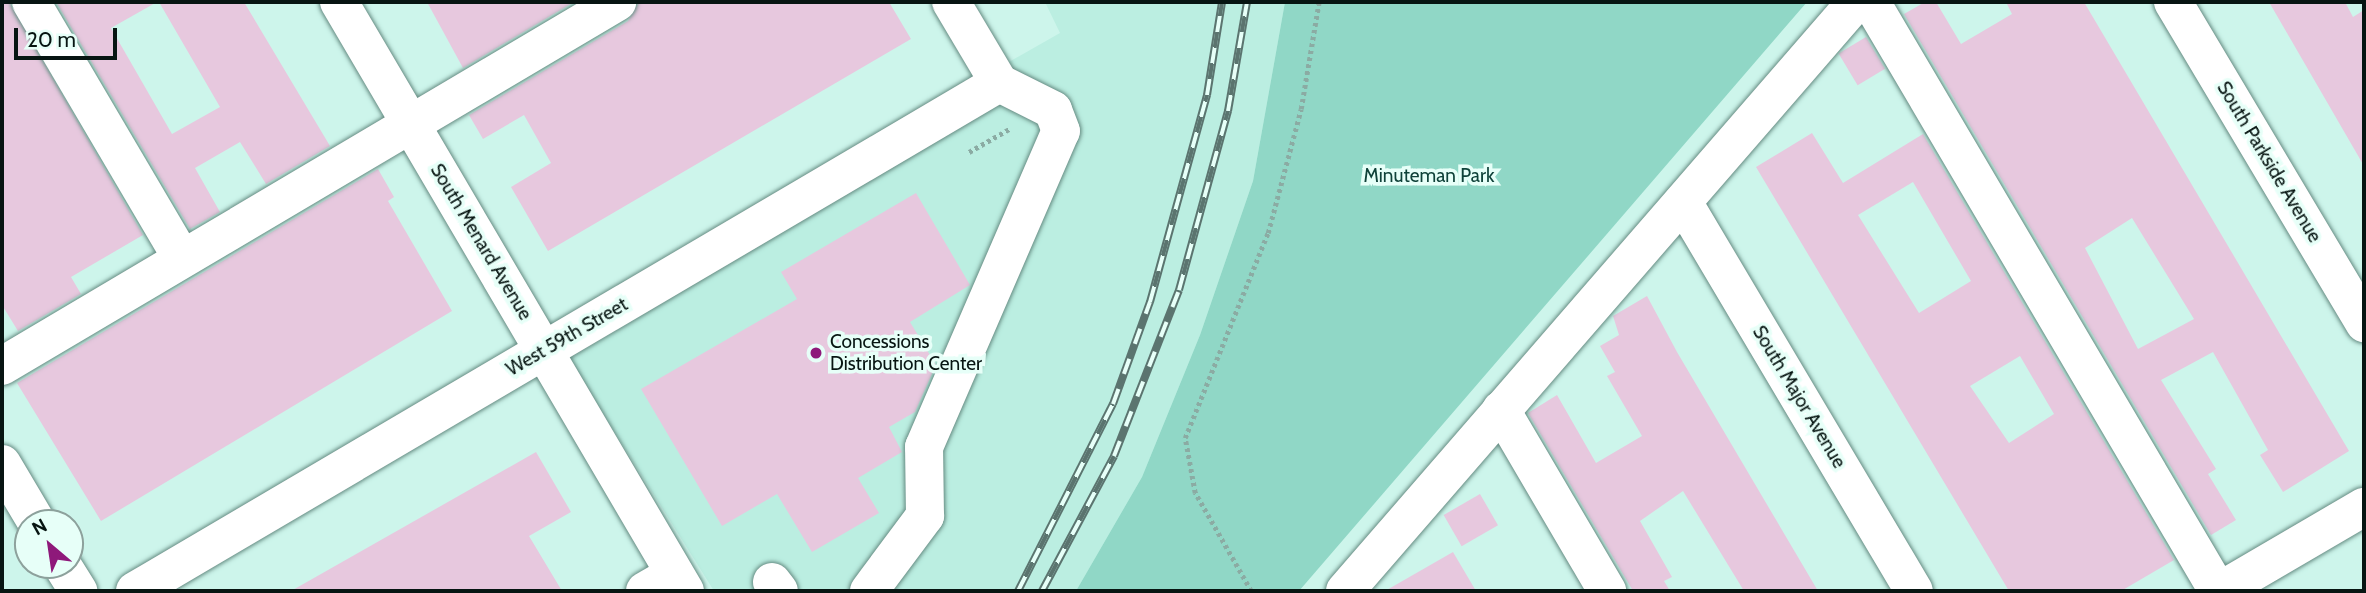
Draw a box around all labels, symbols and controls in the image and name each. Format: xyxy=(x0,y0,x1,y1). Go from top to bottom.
scale bar xyxy=(18,14,121,58)
text: 20 m xyxy=(27,27,76,52)
street label: South Parkside Avenue xyxy=(2212,78,2326,246)
street label: South Menard Avenue xyxy=(425,160,537,324)
park label: Minuteman Park xyxy=(1364,165,1494,187)
street label: West 59th Street xyxy=(502,293,632,381)
street label: South Major Avenue xyxy=(1748,322,1850,472)
place label: Concessions Distribution Center xyxy=(830,331,982,375)
marker: Concessions Distribution Center xyxy=(808,345,824,361)
north arrow xyxy=(14,509,84,579)
text: N xyxy=(28,514,51,540)

